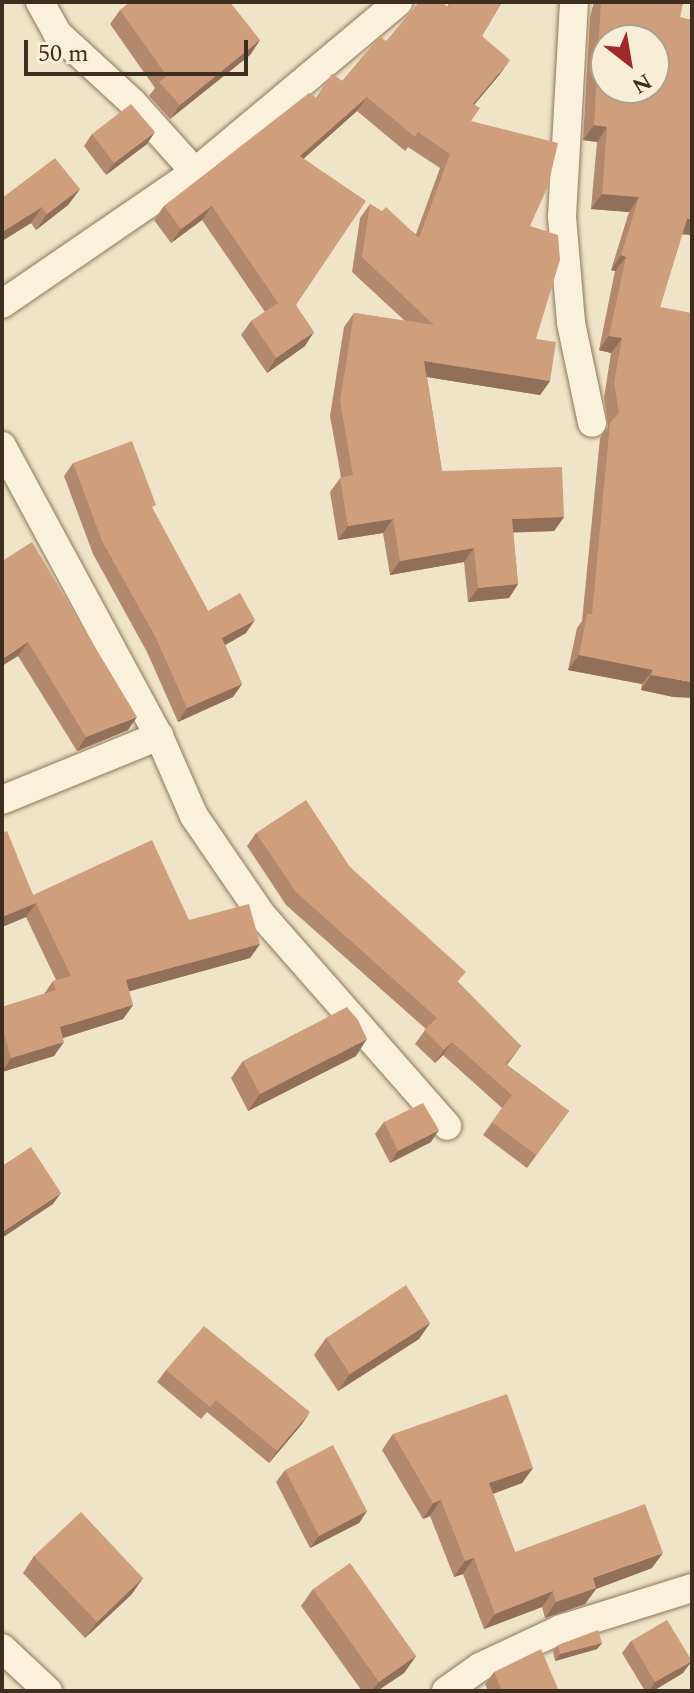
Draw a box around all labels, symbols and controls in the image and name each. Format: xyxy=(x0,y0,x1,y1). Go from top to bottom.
scale bar xyxy=(28,24,252,74)
north arrow xyxy=(590,24,670,104)
text: 50 m xyxy=(38,36,89,72)
text: N xyxy=(625,65,658,102)

